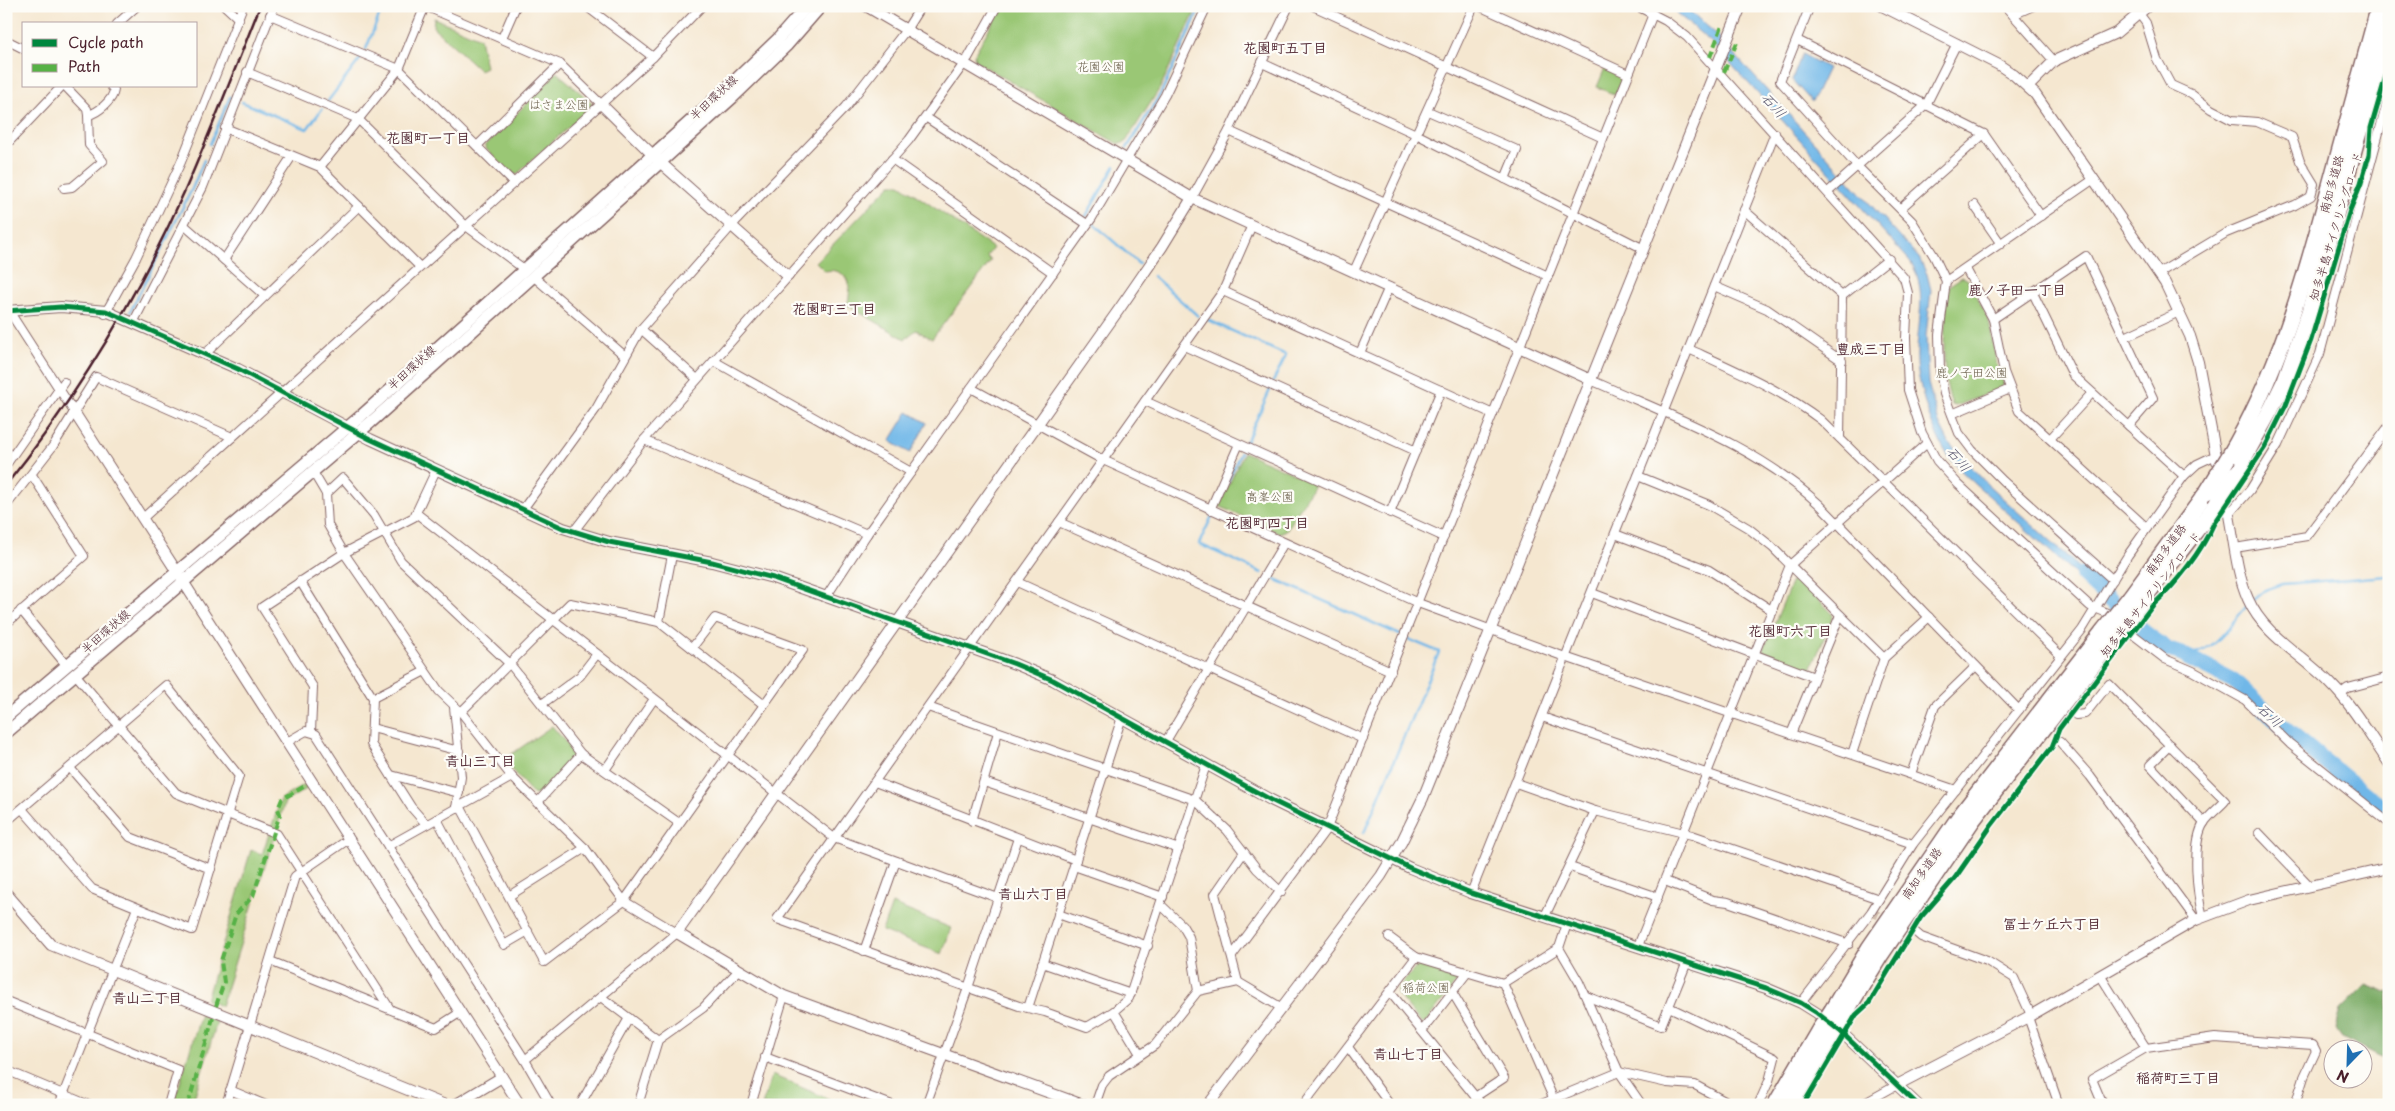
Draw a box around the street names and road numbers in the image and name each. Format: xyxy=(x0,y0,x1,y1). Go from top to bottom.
street label: 半田環状線 xyxy=(685,70,741,124)
street label: 知多半島サイクリングロード xyxy=(2304,149,2366,303)
street label: 南知多道路 xyxy=(2315,153,2347,215)
street label: 半田環状線 xyxy=(383,340,439,394)
street label: 南知多道路 xyxy=(2140,519,2190,579)
street label: 知多半島サイクリングロード xyxy=(2095,527,2205,661)
street label: 半田環状線 xyxy=(76,605,134,657)
street label: 南知多道路 xyxy=(1896,843,1946,903)

